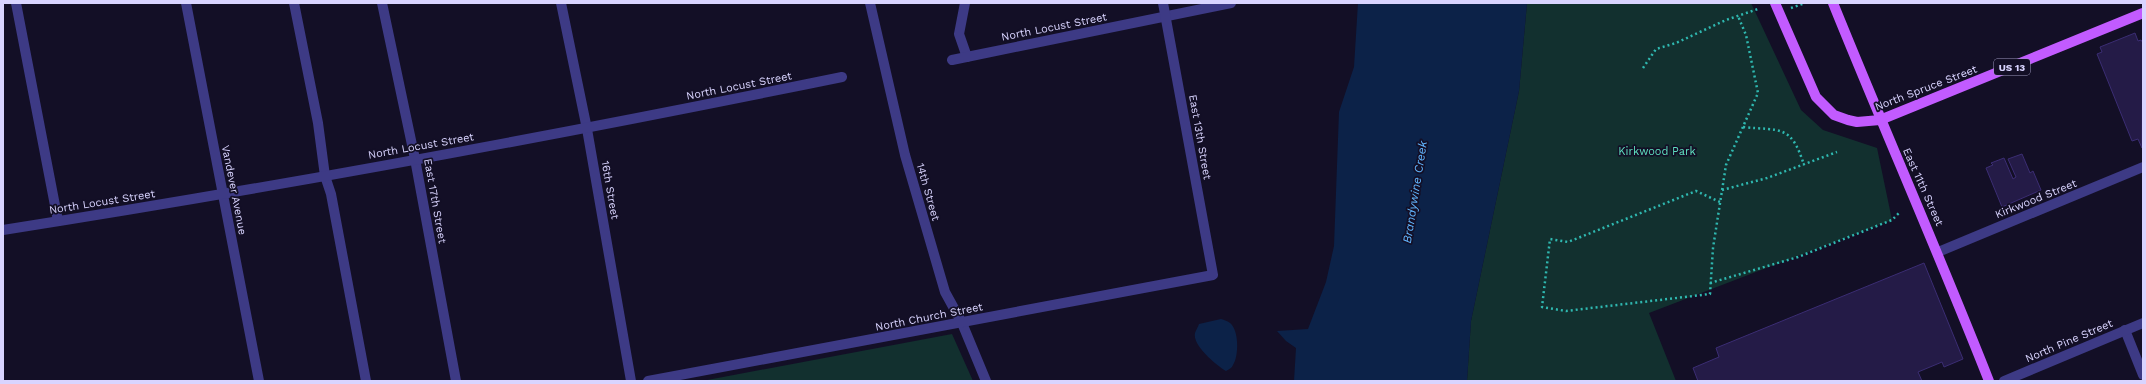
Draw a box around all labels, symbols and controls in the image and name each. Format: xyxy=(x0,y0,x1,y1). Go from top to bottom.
street label: North Locust Street xyxy=(1000,10,1108,44)
road number: US 13 xyxy=(1994,59,2030,75)
street label: North Spruce Street xyxy=(1873,62,1979,114)
street label: North Locust Street xyxy=(685,69,793,103)
street label: East 13th Street xyxy=(1186,93,1214,181)
street label: North Locust Street xyxy=(367,130,475,162)
water label: Brandywine Creek xyxy=(1400,139,1430,244)
street label: Vandever Avenue xyxy=(219,144,249,236)
park label: Kirkwood Park xyxy=(1618,145,1696,158)
street label: East 11th Street xyxy=(1900,146,1946,228)
street label: East 17th Street xyxy=(421,158,449,245)
street label: 16th Street xyxy=(598,160,622,221)
street label: 14th Street xyxy=(914,162,943,223)
street label: Kirkwood Street xyxy=(1993,177,2079,221)
street label: North Locust Street xyxy=(48,187,156,217)
street label: North Church Street xyxy=(874,300,984,334)
street label: North Pine Street xyxy=(2023,317,2115,365)

